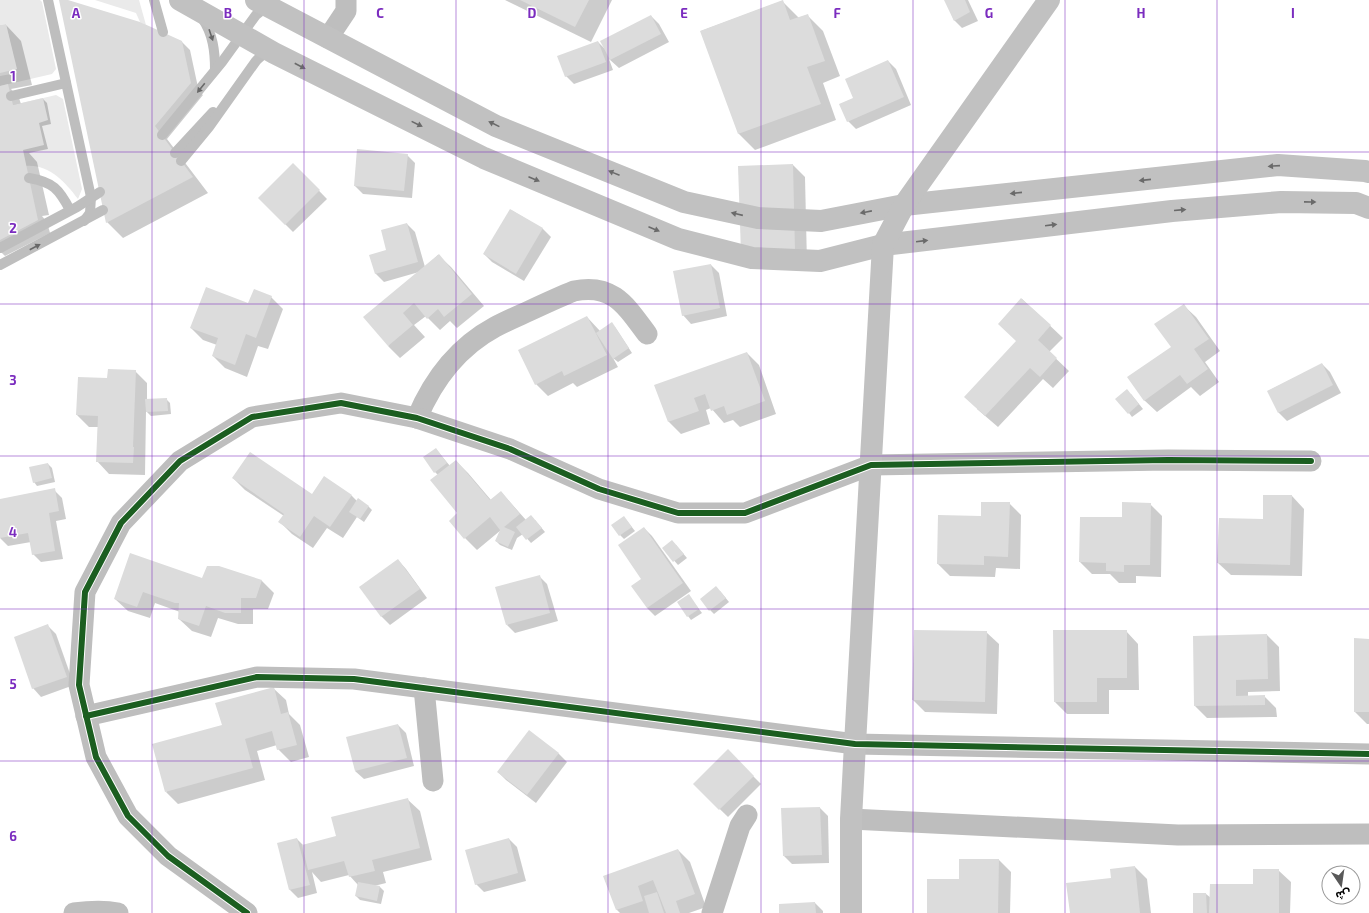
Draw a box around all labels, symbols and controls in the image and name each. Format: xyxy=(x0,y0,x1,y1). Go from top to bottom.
text: A xyxy=(72,5,81,21)
text: B xyxy=(224,5,232,21)
text: C xyxy=(376,5,384,21)
text: D xyxy=(528,5,537,21)
text: E xyxy=(680,5,688,21)
text: F xyxy=(833,5,841,21)
text: G xyxy=(985,5,993,21)
text: H xyxy=(1137,5,1146,21)
text: I xyxy=(1291,5,1295,21)
one-way arrow xyxy=(208,29,214,41)
one-way arrow xyxy=(294,63,306,69)
text: 1 xyxy=(10,68,16,84)
one-way arrow xyxy=(196,82,205,93)
one-way arrow xyxy=(411,121,422,127)
one-way arrow xyxy=(488,121,499,128)
one-way arrow xyxy=(1268,162,1280,169)
one-way arrow xyxy=(608,170,620,176)
one-way arrow xyxy=(529,176,540,182)
one-way arrow xyxy=(1139,176,1151,183)
one-way arrow xyxy=(1010,190,1022,196)
one-way arrow xyxy=(1304,199,1317,205)
one-way arrow xyxy=(1174,207,1186,214)
one-way arrow xyxy=(731,210,743,216)
one-way arrow xyxy=(860,210,872,216)
text: 2 xyxy=(9,220,17,236)
one-way arrow xyxy=(1045,222,1057,229)
one-way arrow xyxy=(649,227,661,233)
one-way arrow xyxy=(916,238,928,244)
one-way arrow xyxy=(29,244,40,250)
text: 3 xyxy=(9,372,17,388)
text: 4 xyxy=(9,524,17,540)
text: 5 xyxy=(9,676,17,692)
text: 6 xyxy=(9,828,17,844)
north arrow xyxy=(1321,865,1361,905)
text: ش xyxy=(1334,886,1352,903)

